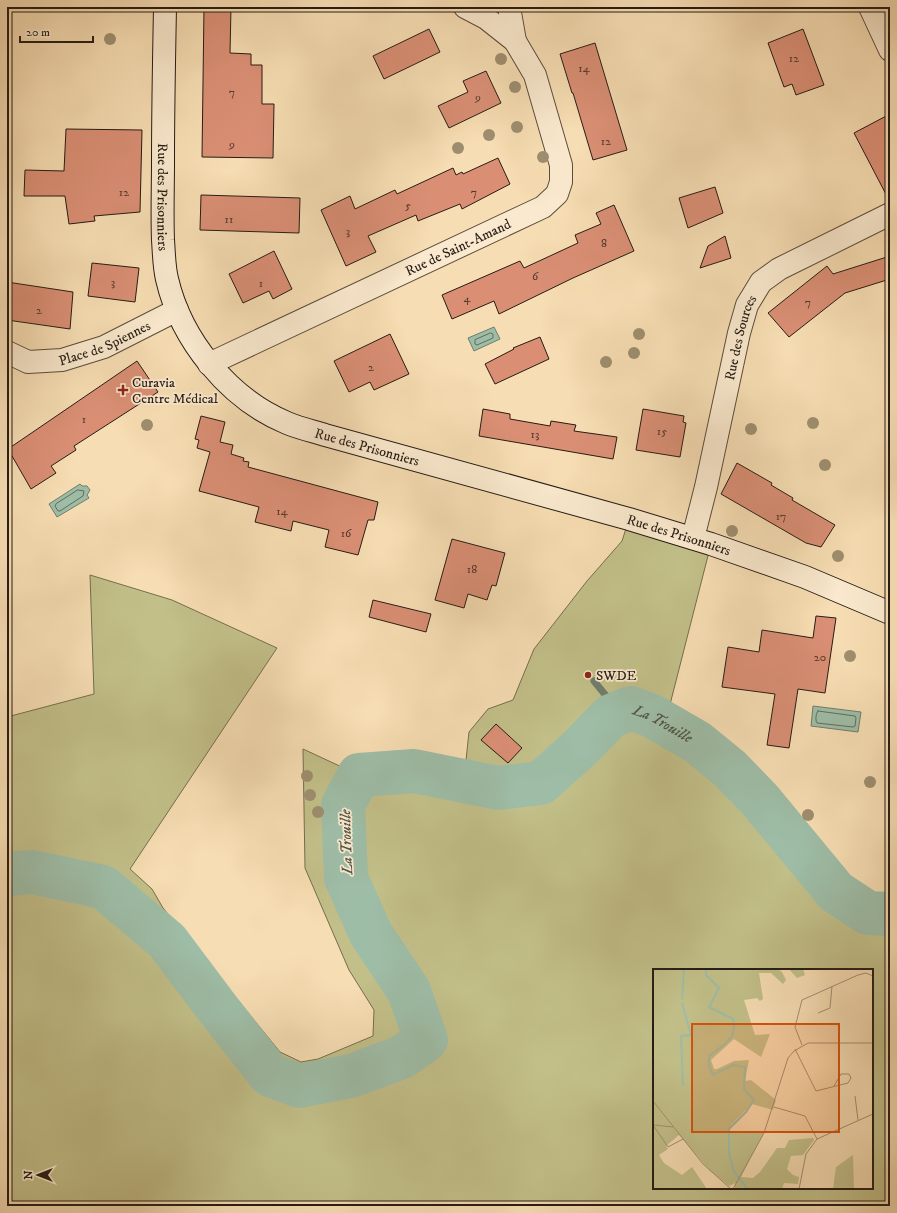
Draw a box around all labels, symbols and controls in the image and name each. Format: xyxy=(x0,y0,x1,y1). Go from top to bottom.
scale bar xyxy=(20,18,93,44)
text: 20 m xyxy=(26,25,50,40)
house number: 12 xyxy=(789,51,799,66)
house number: 14 xyxy=(578,61,591,76)
house number: 7 xyxy=(229,85,235,100)
house number: 9 xyxy=(474,90,481,105)
house number: 12 xyxy=(601,134,611,149)
house number: 9 xyxy=(228,137,235,152)
street label: Rue des Prisonniers xyxy=(153,143,172,252)
house number: 12 xyxy=(119,185,129,200)
house number: 7 xyxy=(471,185,477,200)
house number: 5 xyxy=(405,198,411,213)
house number: 11 xyxy=(225,212,233,227)
street label: Rue de Saint-Amand xyxy=(403,215,514,280)
house number: 3 xyxy=(346,224,350,239)
house number: 8 xyxy=(601,236,607,251)
house number: 6 xyxy=(532,269,539,284)
house number: 3 xyxy=(111,275,115,290)
house number: 1 xyxy=(259,276,263,291)
house number: 4 xyxy=(464,291,472,306)
street label: Rue des Sources xyxy=(721,291,761,382)
house number: 7 xyxy=(805,295,811,310)
house number: 2 xyxy=(36,303,42,318)
street label: Place de Spiennes xyxy=(57,317,154,371)
house number: 2 xyxy=(368,360,374,375)
place label: Curavia Centre Médical xyxy=(132,374,219,408)
marker: Curavia Centre Médical xyxy=(117,384,129,396)
house number: 1 xyxy=(82,412,86,427)
street label: Rue des Prisonniers xyxy=(312,424,422,471)
house number: 15 xyxy=(657,424,667,439)
house number: 13 xyxy=(531,427,539,442)
house number: 14 xyxy=(276,504,289,519)
house number: 17 xyxy=(776,509,786,524)
street label: Rue des Prisonniers xyxy=(625,511,733,560)
house number: 16 xyxy=(341,526,352,541)
house number: 18 xyxy=(467,562,477,577)
house number: 20 xyxy=(814,650,826,665)
place label: SWDE xyxy=(596,667,636,685)
marker: SWDE xyxy=(583,670,593,680)
water label: La Trouille xyxy=(629,700,697,748)
water label: La Trouille xyxy=(336,808,357,876)
inset map xyxy=(653,969,873,1189)
north arrow xyxy=(18,1155,58,1195)
text: N xyxy=(22,1170,36,1180)

